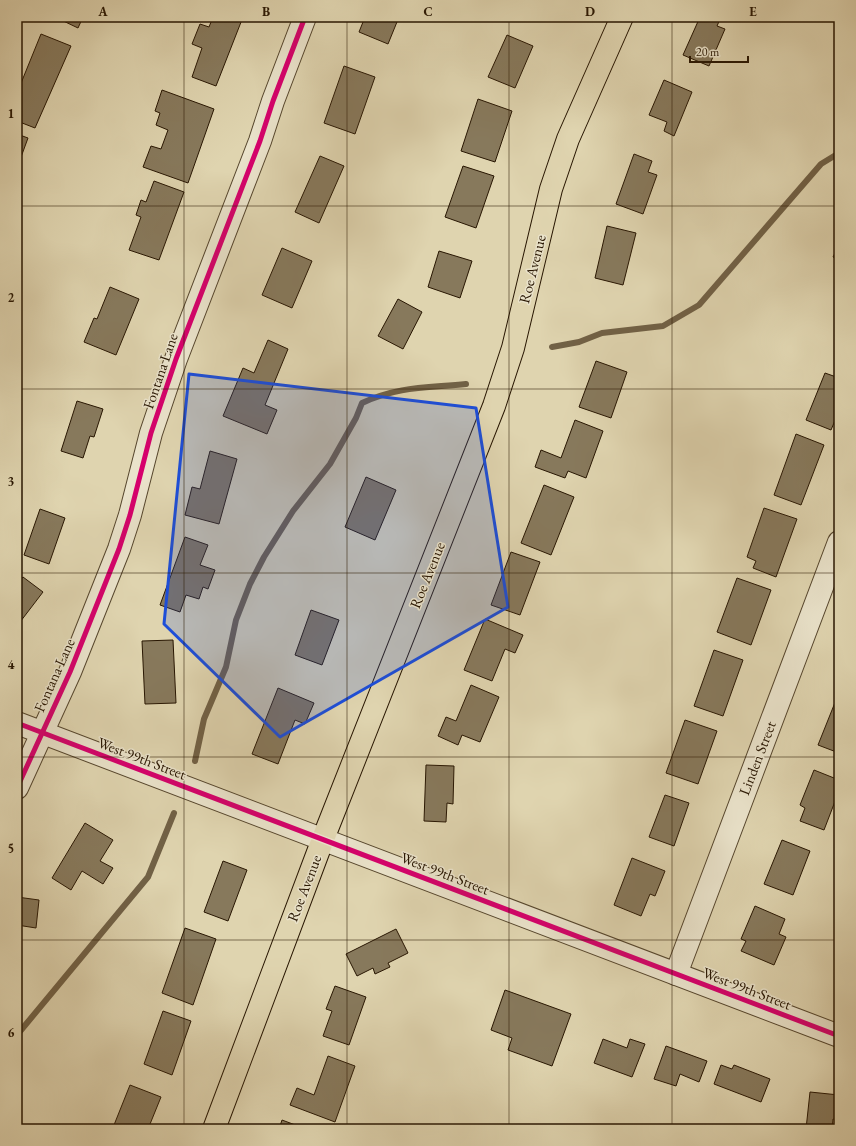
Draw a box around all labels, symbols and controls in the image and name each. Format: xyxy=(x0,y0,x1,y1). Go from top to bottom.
text: A xyxy=(97,3,108,20)
text: B xyxy=(262,3,270,20)
text: C xyxy=(423,3,433,20)
text: D xyxy=(585,3,595,20)
text: E xyxy=(749,3,757,20)
scale bar xyxy=(690,38,748,64)
text: 20 m xyxy=(696,44,720,60)
text: 1 xyxy=(8,105,15,122)
street label: Roe Avenue xyxy=(514,233,550,305)
text: 2 xyxy=(8,289,15,306)
street label: Fontana Lane xyxy=(138,331,182,411)
text: 3 xyxy=(8,473,15,490)
street label: Roe Avenue xyxy=(405,539,449,611)
street label: Fontana Lane xyxy=(29,635,79,715)
text: 4 xyxy=(8,656,15,673)
street label: Linden Street xyxy=(734,718,780,798)
street label: West 99th Street xyxy=(95,732,189,784)
text: 5 xyxy=(8,840,14,857)
street label: West 99th Street xyxy=(398,847,492,899)
street label: Roe Avenue xyxy=(283,852,325,924)
street label: West 99th Street xyxy=(700,962,794,1014)
text: 6 xyxy=(8,1024,15,1041)

